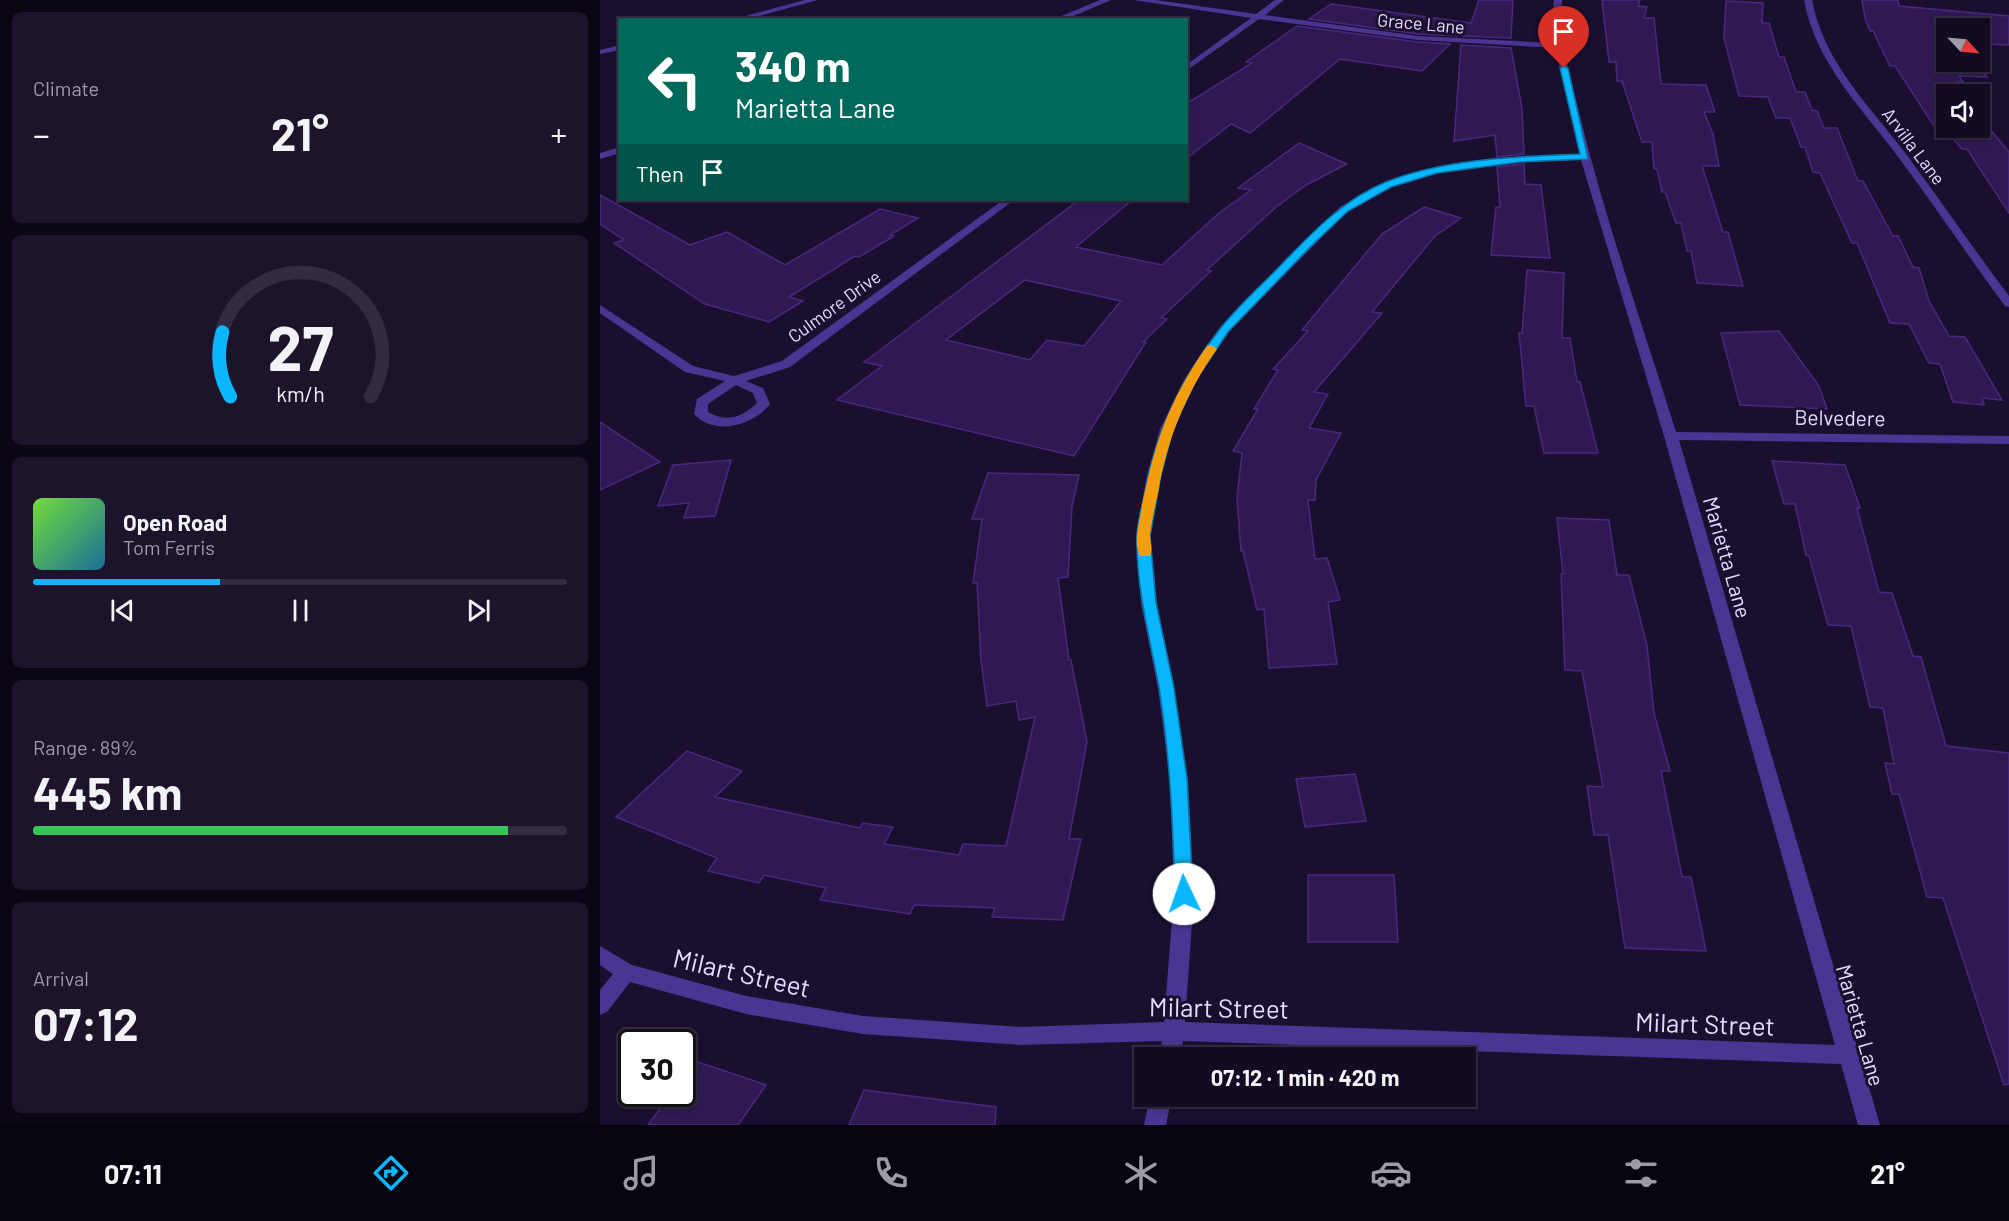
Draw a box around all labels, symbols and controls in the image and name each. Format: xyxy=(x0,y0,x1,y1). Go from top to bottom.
pin xyxy=(1538,6,1589,68)
street label: Grace Lane xyxy=(1376,8,1466,38)
icon: arrive xyxy=(1547,15,1580,48)
north arrow xyxy=(1936,18,1990,72)
map controls xyxy=(1936,18,1990,138)
text: 340 m xyxy=(735,40,851,90)
icon: left xyxy=(636,42,714,120)
text: Climate xyxy=(33,76,99,100)
button: sound xyxy=(1936,84,1990,138)
text: Marietta Lane xyxy=(735,91,896,123)
street label: Arvilla Lane xyxy=(1878,103,1950,189)
text: 21° xyxy=(271,106,329,160)
text: − xyxy=(33,114,50,154)
text: + xyxy=(551,114,567,154)
icon: arrive xyxy=(696,156,729,189)
text: Then xyxy=(636,160,684,186)
street label: Culmore Drive xyxy=(783,265,885,347)
text: 27 xyxy=(267,309,333,383)
text: km/h xyxy=(276,381,324,406)
street label: Belvedere xyxy=(1794,404,1886,430)
street label: Marietta Lane xyxy=(1699,493,1757,621)
text: Open Road xyxy=(123,509,227,535)
text: Tom Ferris xyxy=(123,535,215,559)
icon: previous xyxy=(106,594,139,627)
icon: pause xyxy=(284,594,317,627)
icon: next xyxy=(462,594,495,627)
text: Range · 89% xyxy=(33,735,138,759)
text: 445 km xyxy=(33,765,182,819)
position arrow xyxy=(1152,862,1216,926)
street label: Milart Street xyxy=(670,941,814,1003)
street label: Marietta Lane xyxy=(1832,961,1890,1089)
text: Arrival xyxy=(33,966,89,990)
street label: Milart Street xyxy=(1149,990,1289,1024)
text: 07:12 xyxy=(33,996,138,1050)
street label: Milart Street xyxy=(1635,1005,1775,1041)
speed limit sign: 30 xyxy=(618,1029,696,1107)
text: 07:12 · 1 min · 420 m xyxy=(1211,1064,1399,1090)
icon: directions xyxy=(370,1152,412,1194)
icon: music xyxy=(620,1152,662,1194)
icon: phone xyxy=(870,1152,912,1194)
icon: climate xyxy=(1120,1152,1162,1194)
icon: car xyxy=(1370,1152,1412,1194)
icon: filters xyxy=(1620,1152,1662,1194)
text: 07:11 xyxy=(104,1157,162,1189)
text: 21° xyxy=(1870,1157,1905,1189)

